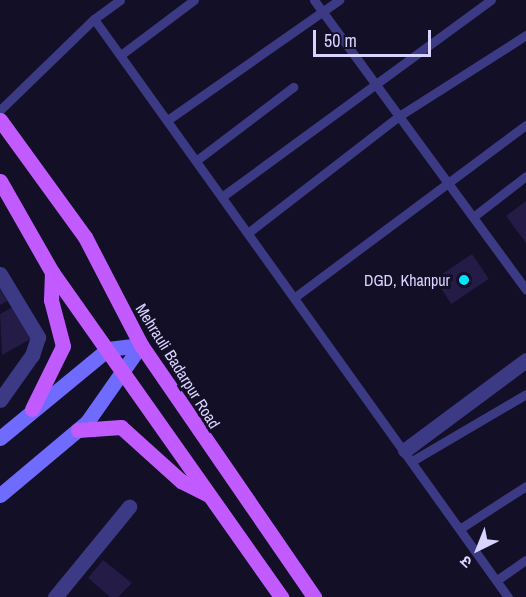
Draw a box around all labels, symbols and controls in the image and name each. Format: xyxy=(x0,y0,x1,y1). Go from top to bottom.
scale bar xyxy=(316,18,434,56)
text: 50 m xyxy=(324,28,357,53)
place label: DGD, Khanpur xyxy=(364,270,450,290)
marker: DGD, Khanpur xyxy=(455,271,473,289)
street label: Mehrauli Badarpur Road xyxy=(132,300,224,432)
north arrow xyxy=(448,519,508,579)
text: उ xyxy=(455,551,477,573)

